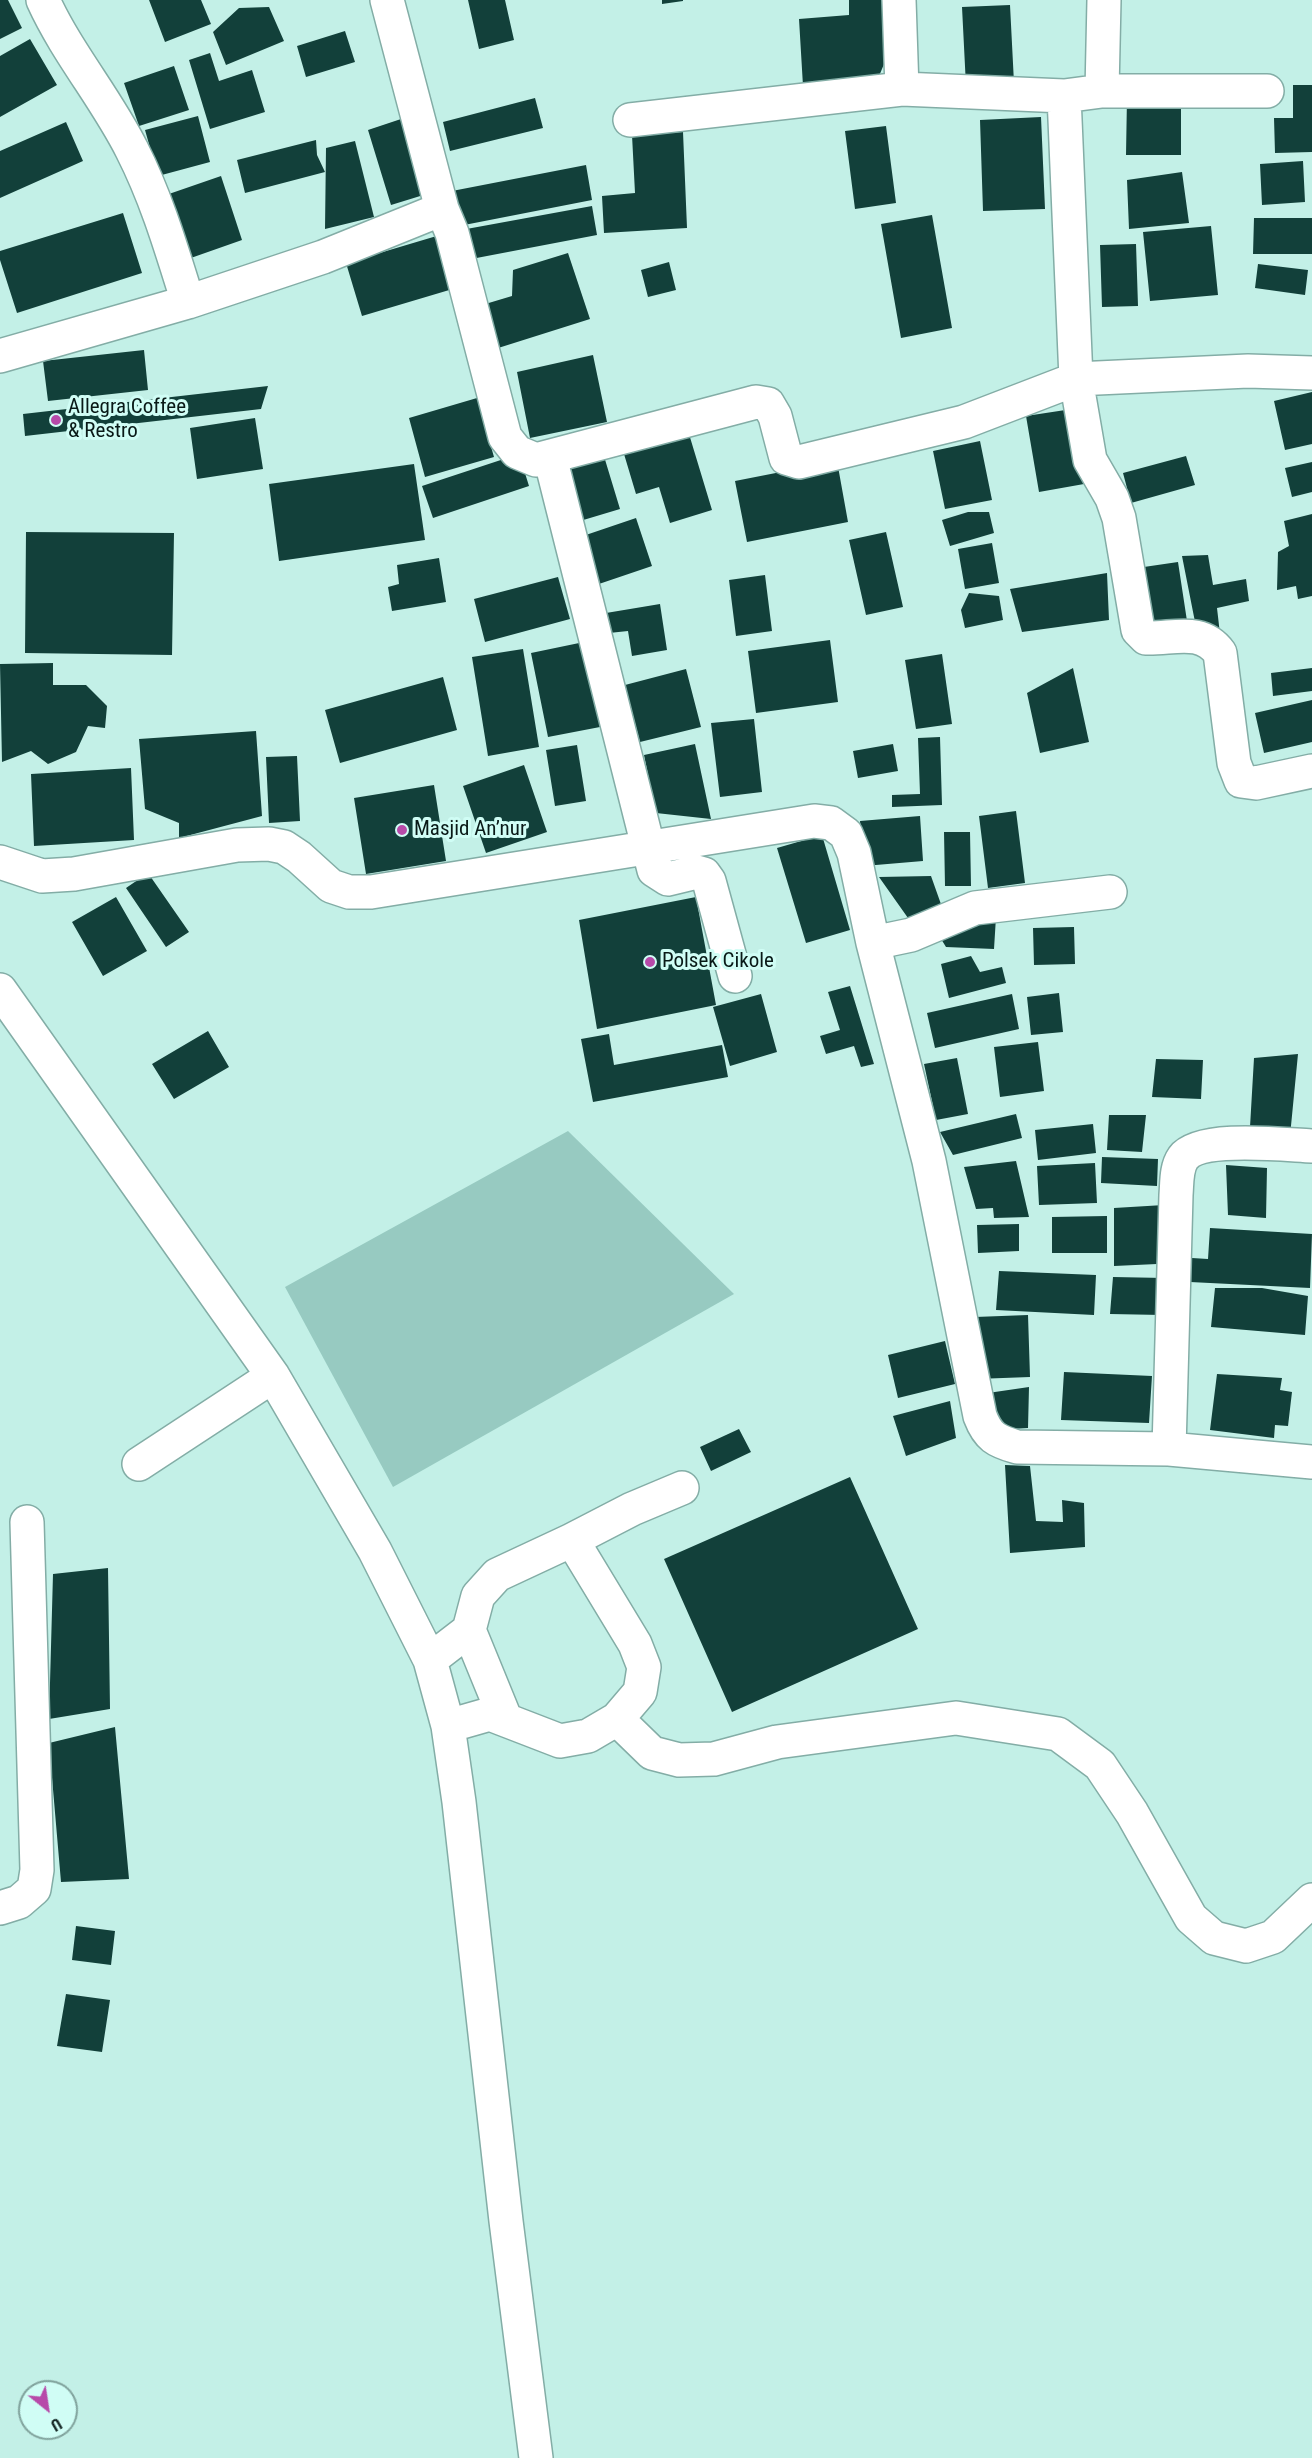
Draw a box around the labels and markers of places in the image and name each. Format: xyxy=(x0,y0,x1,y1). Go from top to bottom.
place label: Allegra Coffee & Restro xyxy=(68,395,186,445)
marker: Allegra Coffee & Restro xyxy=(49,413,63,427)
place label: Masjid An’nur xyxy=(414,817,526,843)
marker: Masjid An’nur xyxy=(395,823,409,837)
place label: Polsek Cikole xyxy=(662,949,774,975)
marker: Polsek Cikole xyxy=(643,955,657,969)

